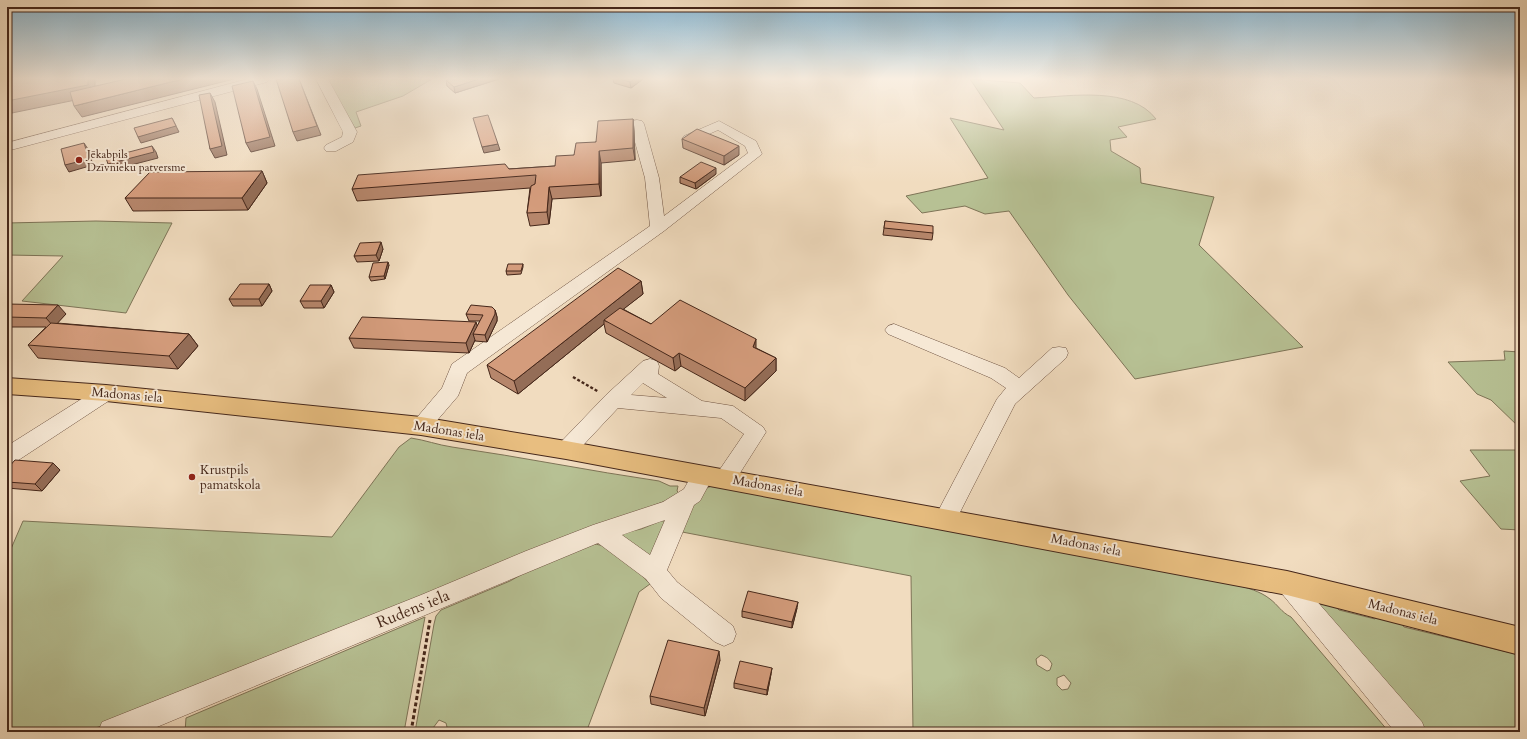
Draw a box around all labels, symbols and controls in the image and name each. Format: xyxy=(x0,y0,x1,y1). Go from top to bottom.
place label: Jēkabpils Dzīvnieku patversme xyxy=(85,147,186,175)
marker: Jēkabpils Dzīvnieku patversme xyxy=(74,155,84,165)
street label: Madonas iela xyxy=(91,383,164,407)
street label: Madonas iela xyxy=(412,417,486,446)
place label: Krustpils pamatskola xyxy=(200,461,261,494)
street label: Madonas iela xyxy=(731,471,805,501)
marker: Krustpils pamatskola xyxy=(187,472,197,482)
street label: Madonas iela xyxy=(1049,529,1123,561)
street label: Rudens iela xyxy=(373,584,453,634)
street label: Madonas iela xyxy=(1366,595,1440,629)

